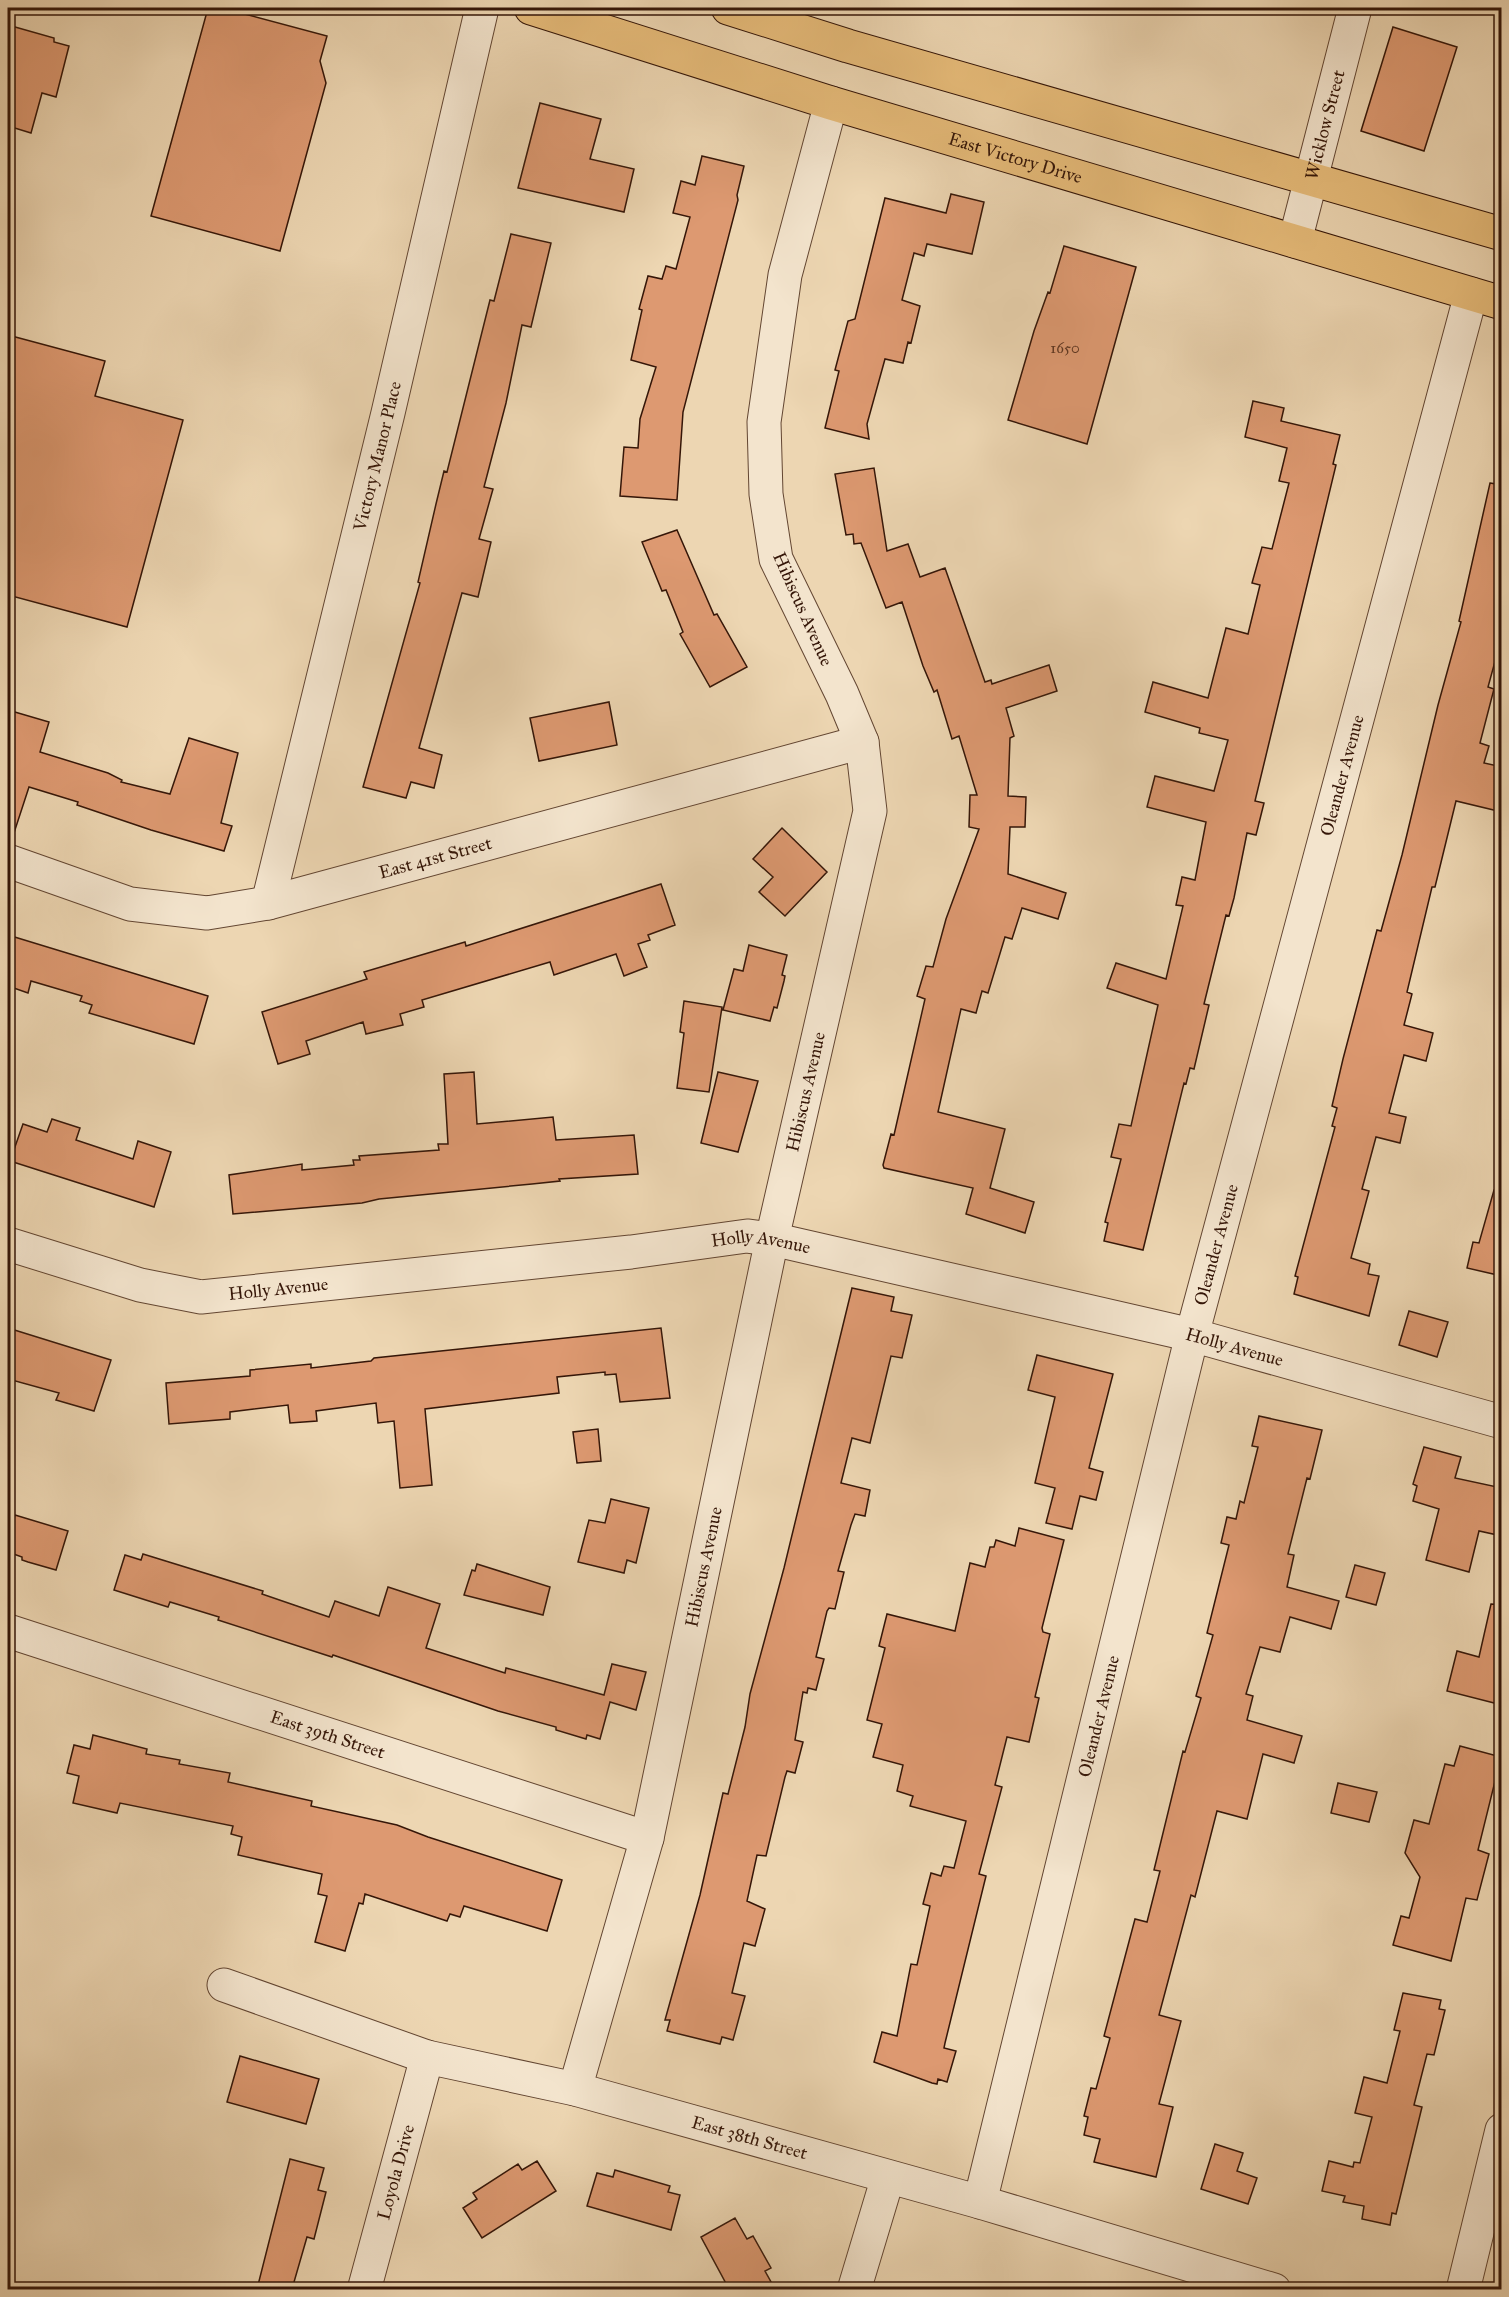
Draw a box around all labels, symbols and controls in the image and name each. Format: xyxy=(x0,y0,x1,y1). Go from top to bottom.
street label: Wicklow Street xyxy=(1300,67,1350,182)
street label: East Victory Drive xyxy=(946,128,1085,188)
house number: 1650 xyxy=(1050,339,1080,357)
street label: Victory Manor Place xyxy=(348,379,406,534)
street label: Hibiscus Avenue xyxy=(768,549,838,669)
street label: Oleander Avenue xyxy=(1315,712,1369,838)
street label: East 41st Street xyxy=(376,832,495,883)
street label: Hibiscus Avenue xyxy=(781,1030,830,1154)
street label: Oleander Avenue xyxy=(1189,1182,1243,1308)
street label: Holly Avenue xyxy=(710,1225,813,1258)
street label: Holly Avenue xyxy=(227,1273,329,1305)
street label: Holly Avenue xyxy=(1183,1323,1286,1371)
street label: Hibiscus Avenue xyxy=(680,1505,727,1629)
street label: Oleander Avenue xyxy=(1073,1653,1124,1779)
street label: East 39th Street xyxy=(268,1706,388,1764)
street label: East 38th Street xyxy=(689,2111,810,2164)
street label: Loyola Drive xyxy=(372,2122,419,2222)

